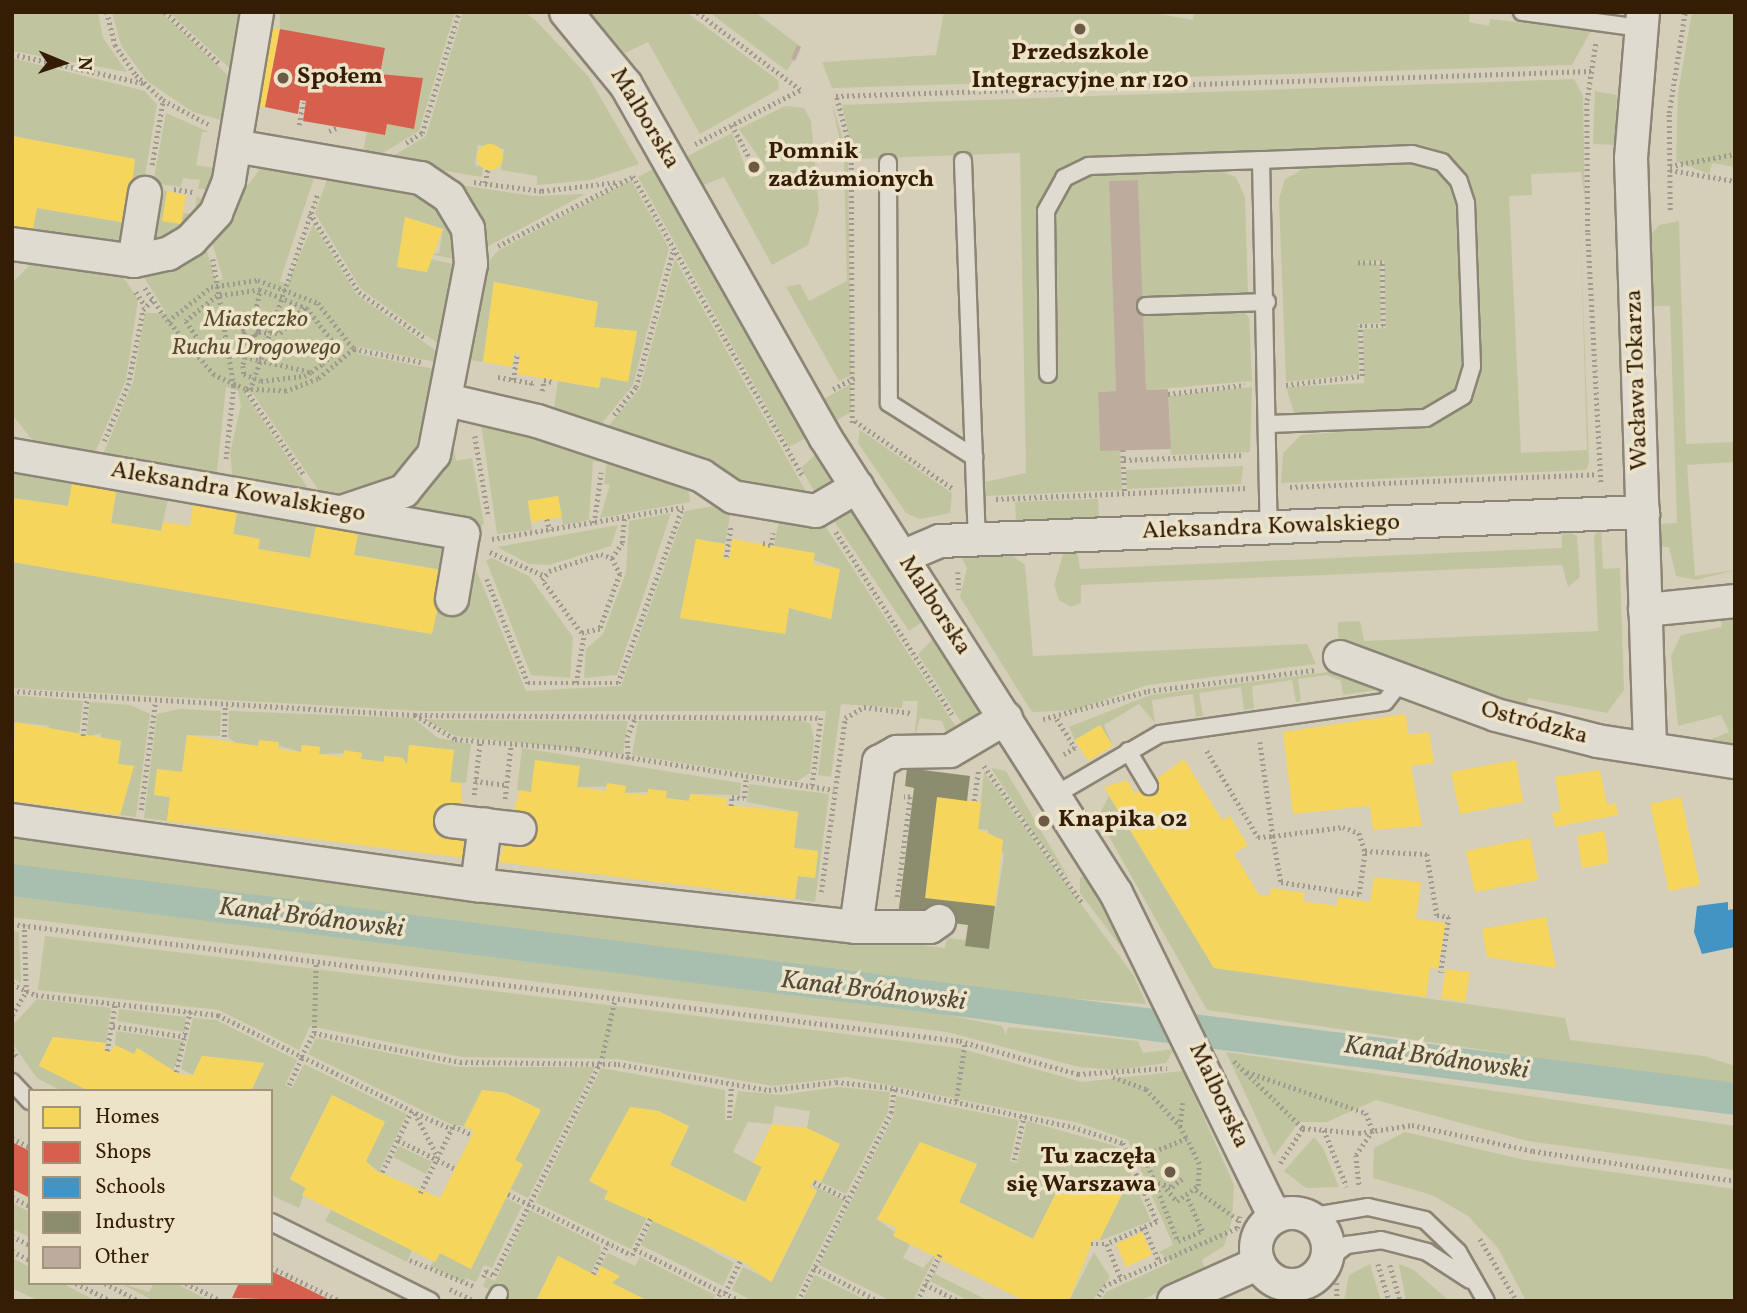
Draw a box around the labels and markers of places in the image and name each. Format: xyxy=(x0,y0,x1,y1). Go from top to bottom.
marker: Przedszkole Integracyjne nr 120 xyxy=(1072,21,1088,37)
place label: Przedszkole Integracyjne nr 120 xyxy=(971,40,1189,96)
place label: Społem xyxy=(297,64,383,92)
marker: Społem xyxy=(275,70,291,86)
place label: Pomnik zadżumionych xyxy=(768,139,934,195)
marker: Pomnik zadżumionych xyxy=(746,159,762,175)
place label: Knapika 02 xyxy=(1058,807,1187,835)
marker: Knapika 02 xyxy=(1036,813,1052,829)
place label: Tu zaczęła się Warszawa xyxy=(1006,1144,1156,1200)
marker: Tu zaczęła się Warszawa xyxy=(1162,1164,1178,1180)

